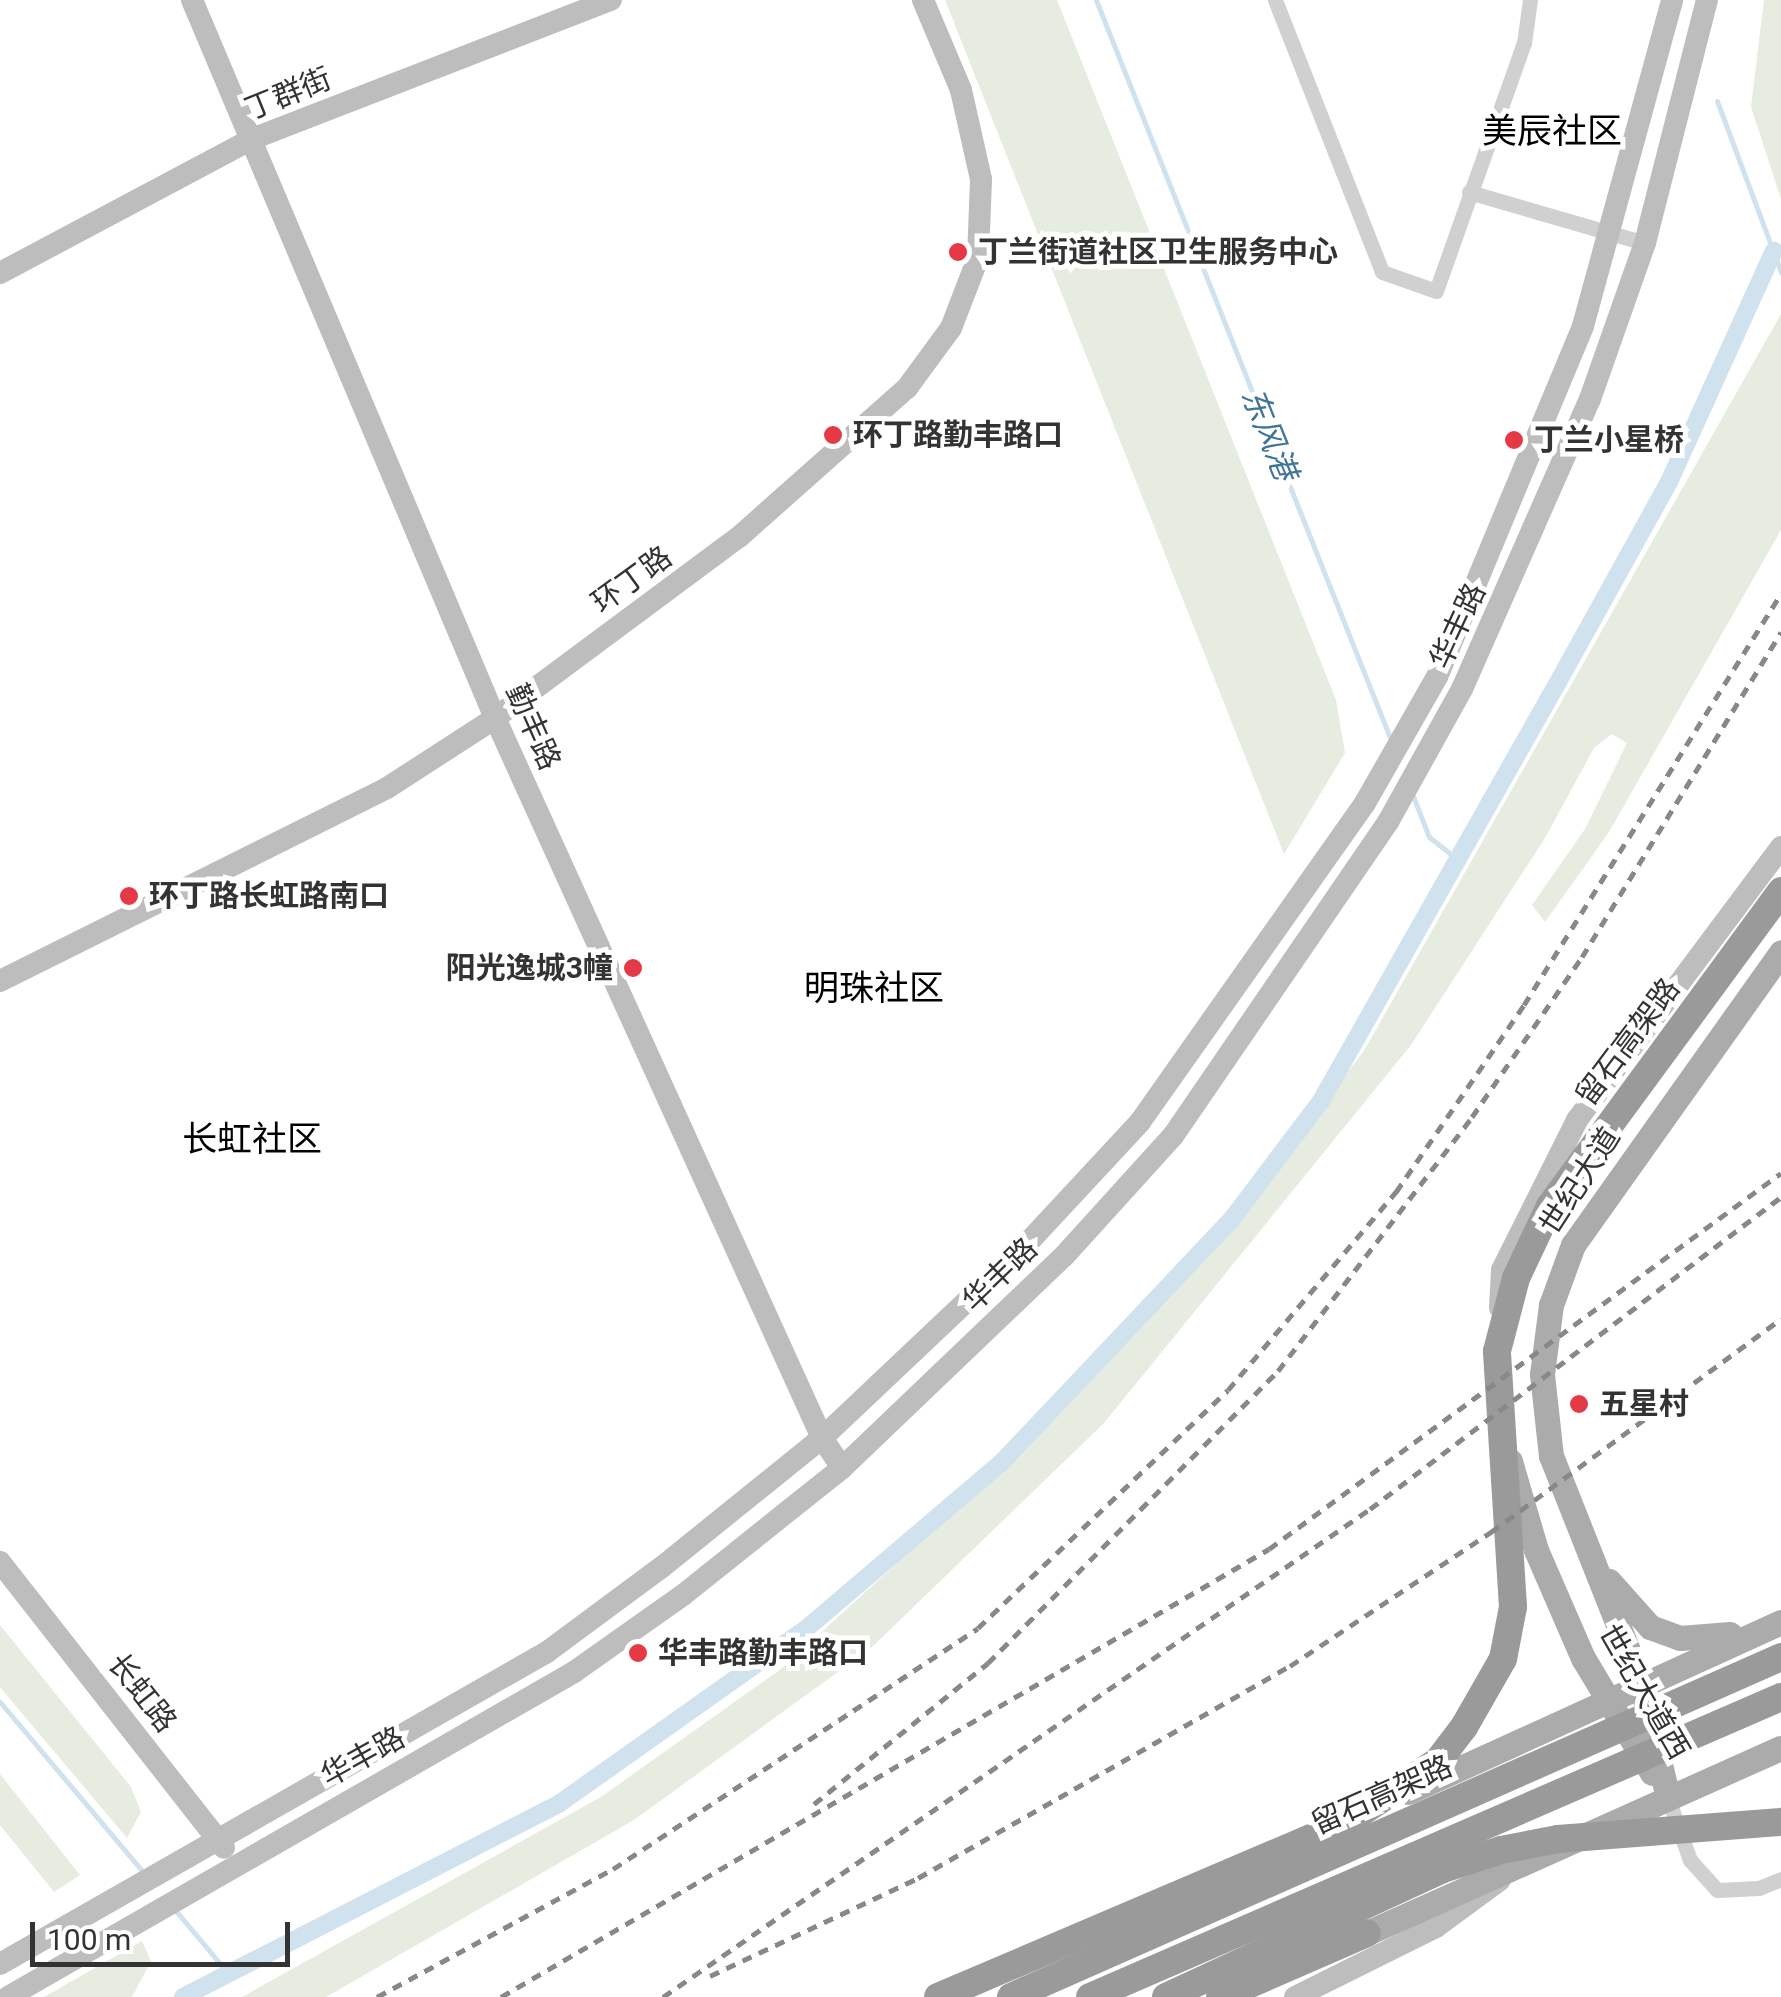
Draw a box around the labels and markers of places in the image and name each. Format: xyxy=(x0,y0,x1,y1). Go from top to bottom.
place label: 丁兰街道社区卫生服务中心 xyxy=(978,234,1338,270)
marker: 丁兰街道社区卫生服务中心 xyxy=(947,241,969,263)
place label: 环丁路勤丰路口 xyxy=(853,417,1063,453)
place label: 丁兰小星桥 xyxy=(1534,422,1684,458)
marker: 环丁路勤丰路口 xyxy=(822,424,844,446)
marker: 丁兰小星桥 xyxy=(1503,429,1525,451)
place label: 环丁路长虹路南口 xyxy=(149,878,389,914)
marker: 环丁路长虹路南口 xyxy=(118,885,140,907)
place label: 阳光逸城3幢 xyxy=(446,950,613,986)
marker: 阳光逸城3幢 xyxy=(622,957,644,979)
place label: 五星村 xyxy=(1599,1386,1689,1422)
marker: 五星村 xyxy=(1568,1393,1590,1415)
place label: 华丰路勤丰路口 xyxy=(658,1635,868,1671)
marker: 华丰路勤丰路口 xyxy=(627,1642,649,1664)

